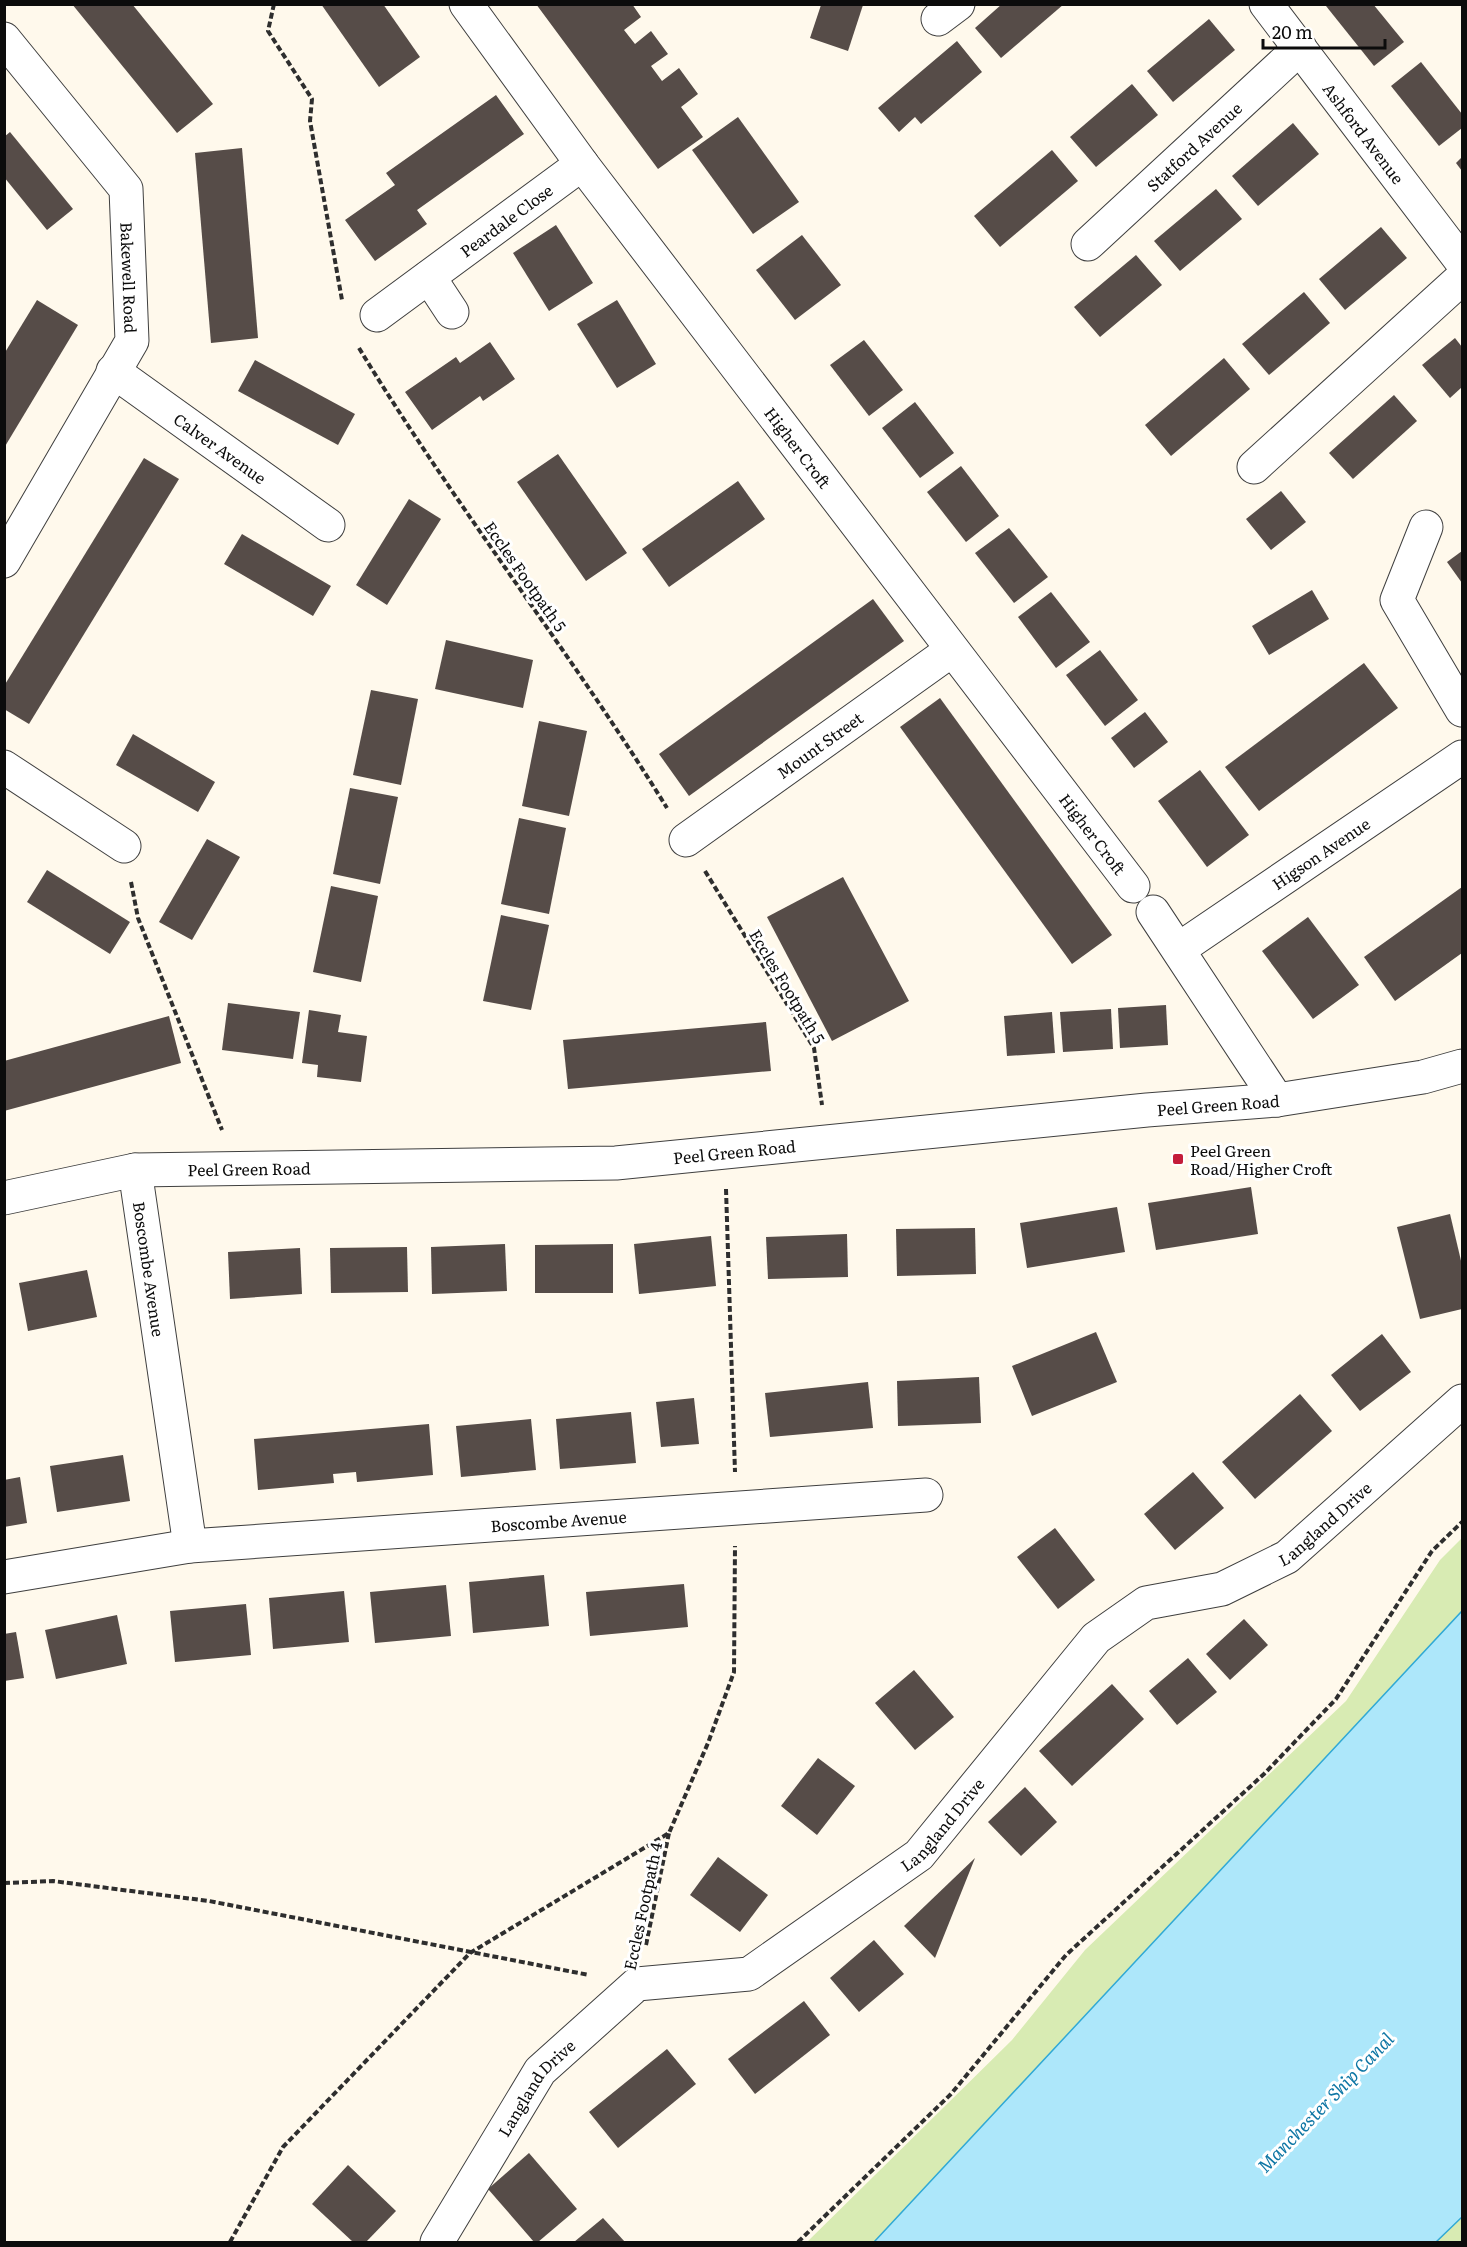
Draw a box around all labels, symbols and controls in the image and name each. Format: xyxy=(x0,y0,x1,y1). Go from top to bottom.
scale bar xyxy=(1263,12,1384,50)
text: 20 m xyxy=(1272,18,1313,45)
street label: Ashford Avenue xyxy=(1318,77,1410,189)
street label: Statford Avenue xyxy=(1141,96,1247,197)
street label: Peardale Close xyxy=(454,178,557,262)
street label: Bakewell Road xyxy=(115,221,144,334)
street label: Higher Croft xyxy=(759,402,837,493)
street label: Calver Avenue xyxy=(169,406,272,489)
street label: Eccles Footpath 5 xyxy=(479,516,573,636)
street label: Mount Street xyxy=(771,705,868,784)
street label: Higher Croft xyxy=(1054,788,1132,880)
street label: Higson Avenue xyxy=(1267,811,1374,895)
street label: Eccles Footpath 5 xyxy=(744,924,832,1048)
street label: Peel Green Road xyxy=(1156,1088,1281,1121)
street label: Peel Green Road xyxy=(672,1133,797,1169)
place label: Peel Green Road/Higher Croft xyxy=(1190,1138,1333,1180)
marker: Peel Green Road/Higher Croft xyxy=(1171,1152,1185,1166)
street label: Peel Green Road xyxy=(187,1155,311,1181)
street label: Boscombe Avenue xyxy=(128,1200,171,1338)
street label: Langland Drive xyxy=(1274,1475,1376,1571)
street label: Boscombe Avenue xyxy=(490,1504,628,1537)
street label: Langland Drive xyxy=(895,1772,990,1877)
street label: Eccles Footpath 4 xyxy=(617,1839,667,1972)
water label: Manchester Ship Canal xyxy=(1251,2025,1400,2178)
street label: Langland Drive xyxy=(491,2033,580,2141)

